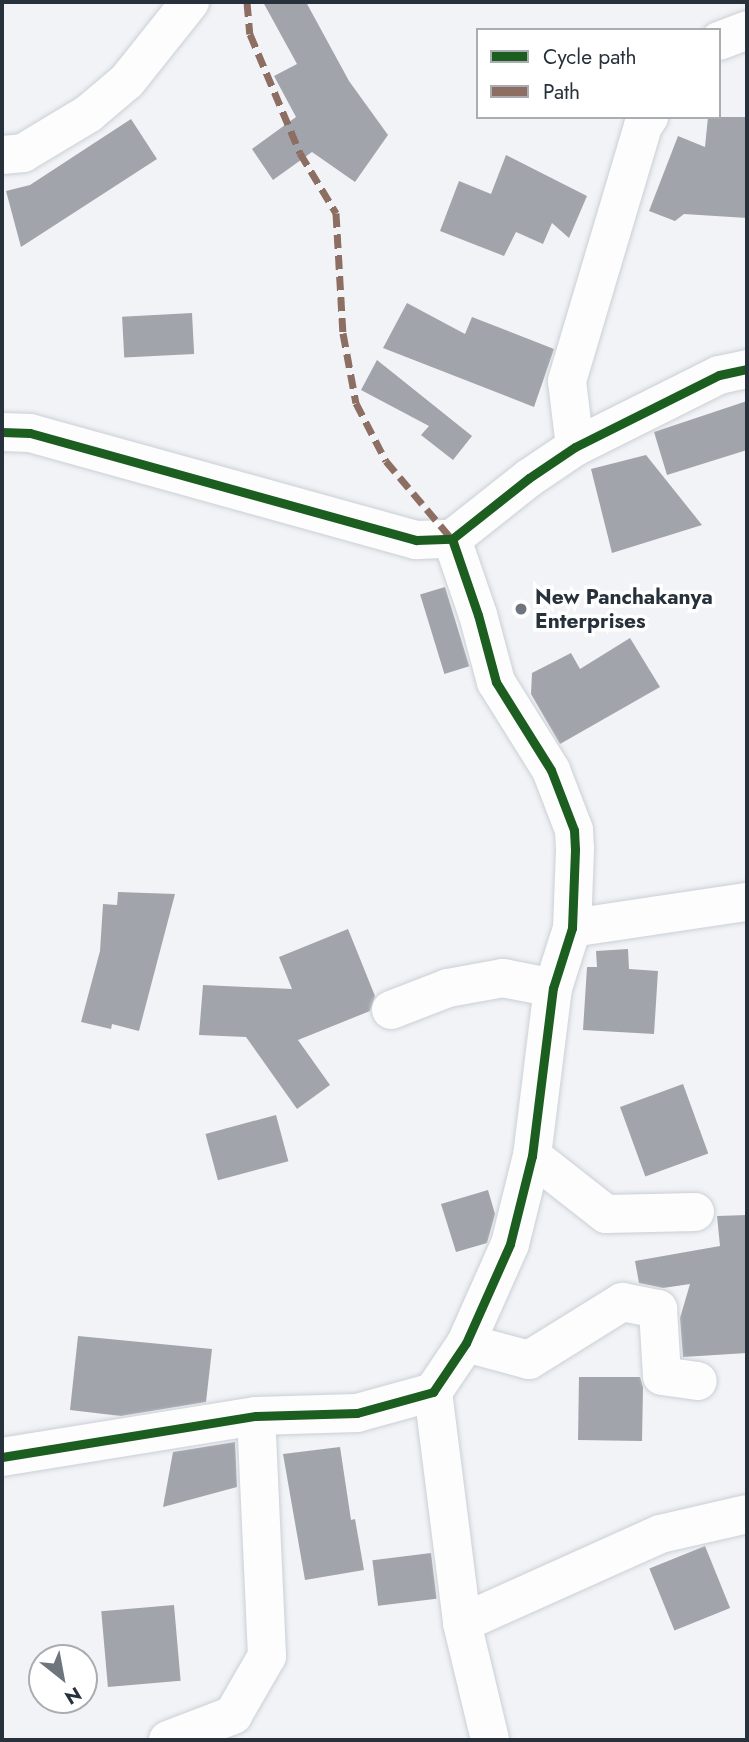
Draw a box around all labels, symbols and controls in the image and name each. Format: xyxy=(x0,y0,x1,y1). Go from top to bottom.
legend xyxy=(476,28,721,119)
text: Cycle path xyxy=(543,42,636,72)
text: Path xyxy=(543,77,580,107)
place label: New Panchakanya Enterprises xyxy=(535,584,713,634)
marker: New Panchakanya Enterprises xyxy=(513,601,529,617)
north arrow xyxy=(28,1644,98,1714)
text: N xyxy=(60,1680,86,1711)

